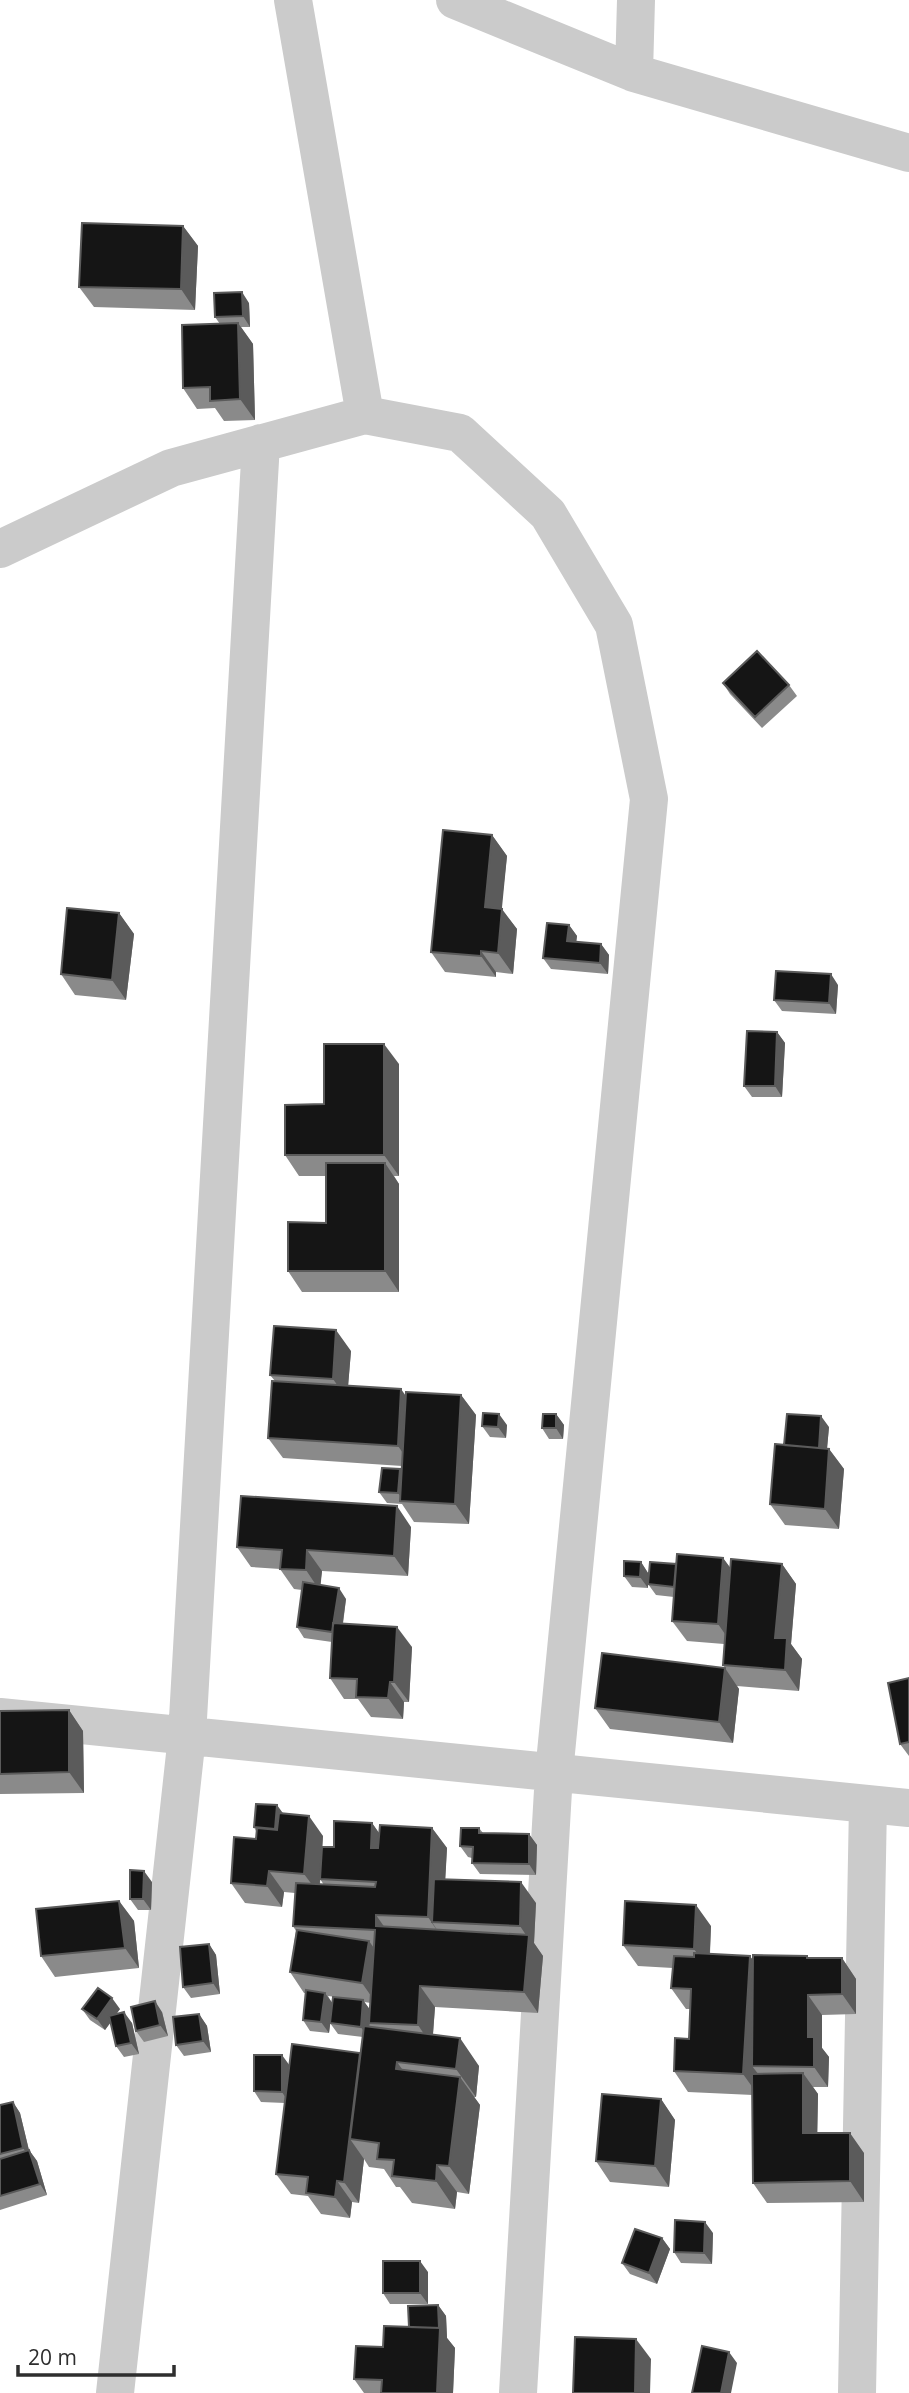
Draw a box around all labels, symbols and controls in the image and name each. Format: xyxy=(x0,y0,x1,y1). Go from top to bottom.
scale bar xyxy=(18,2334,173,2378)
text: 20 m xyxy=(28,2343,77,2371)

